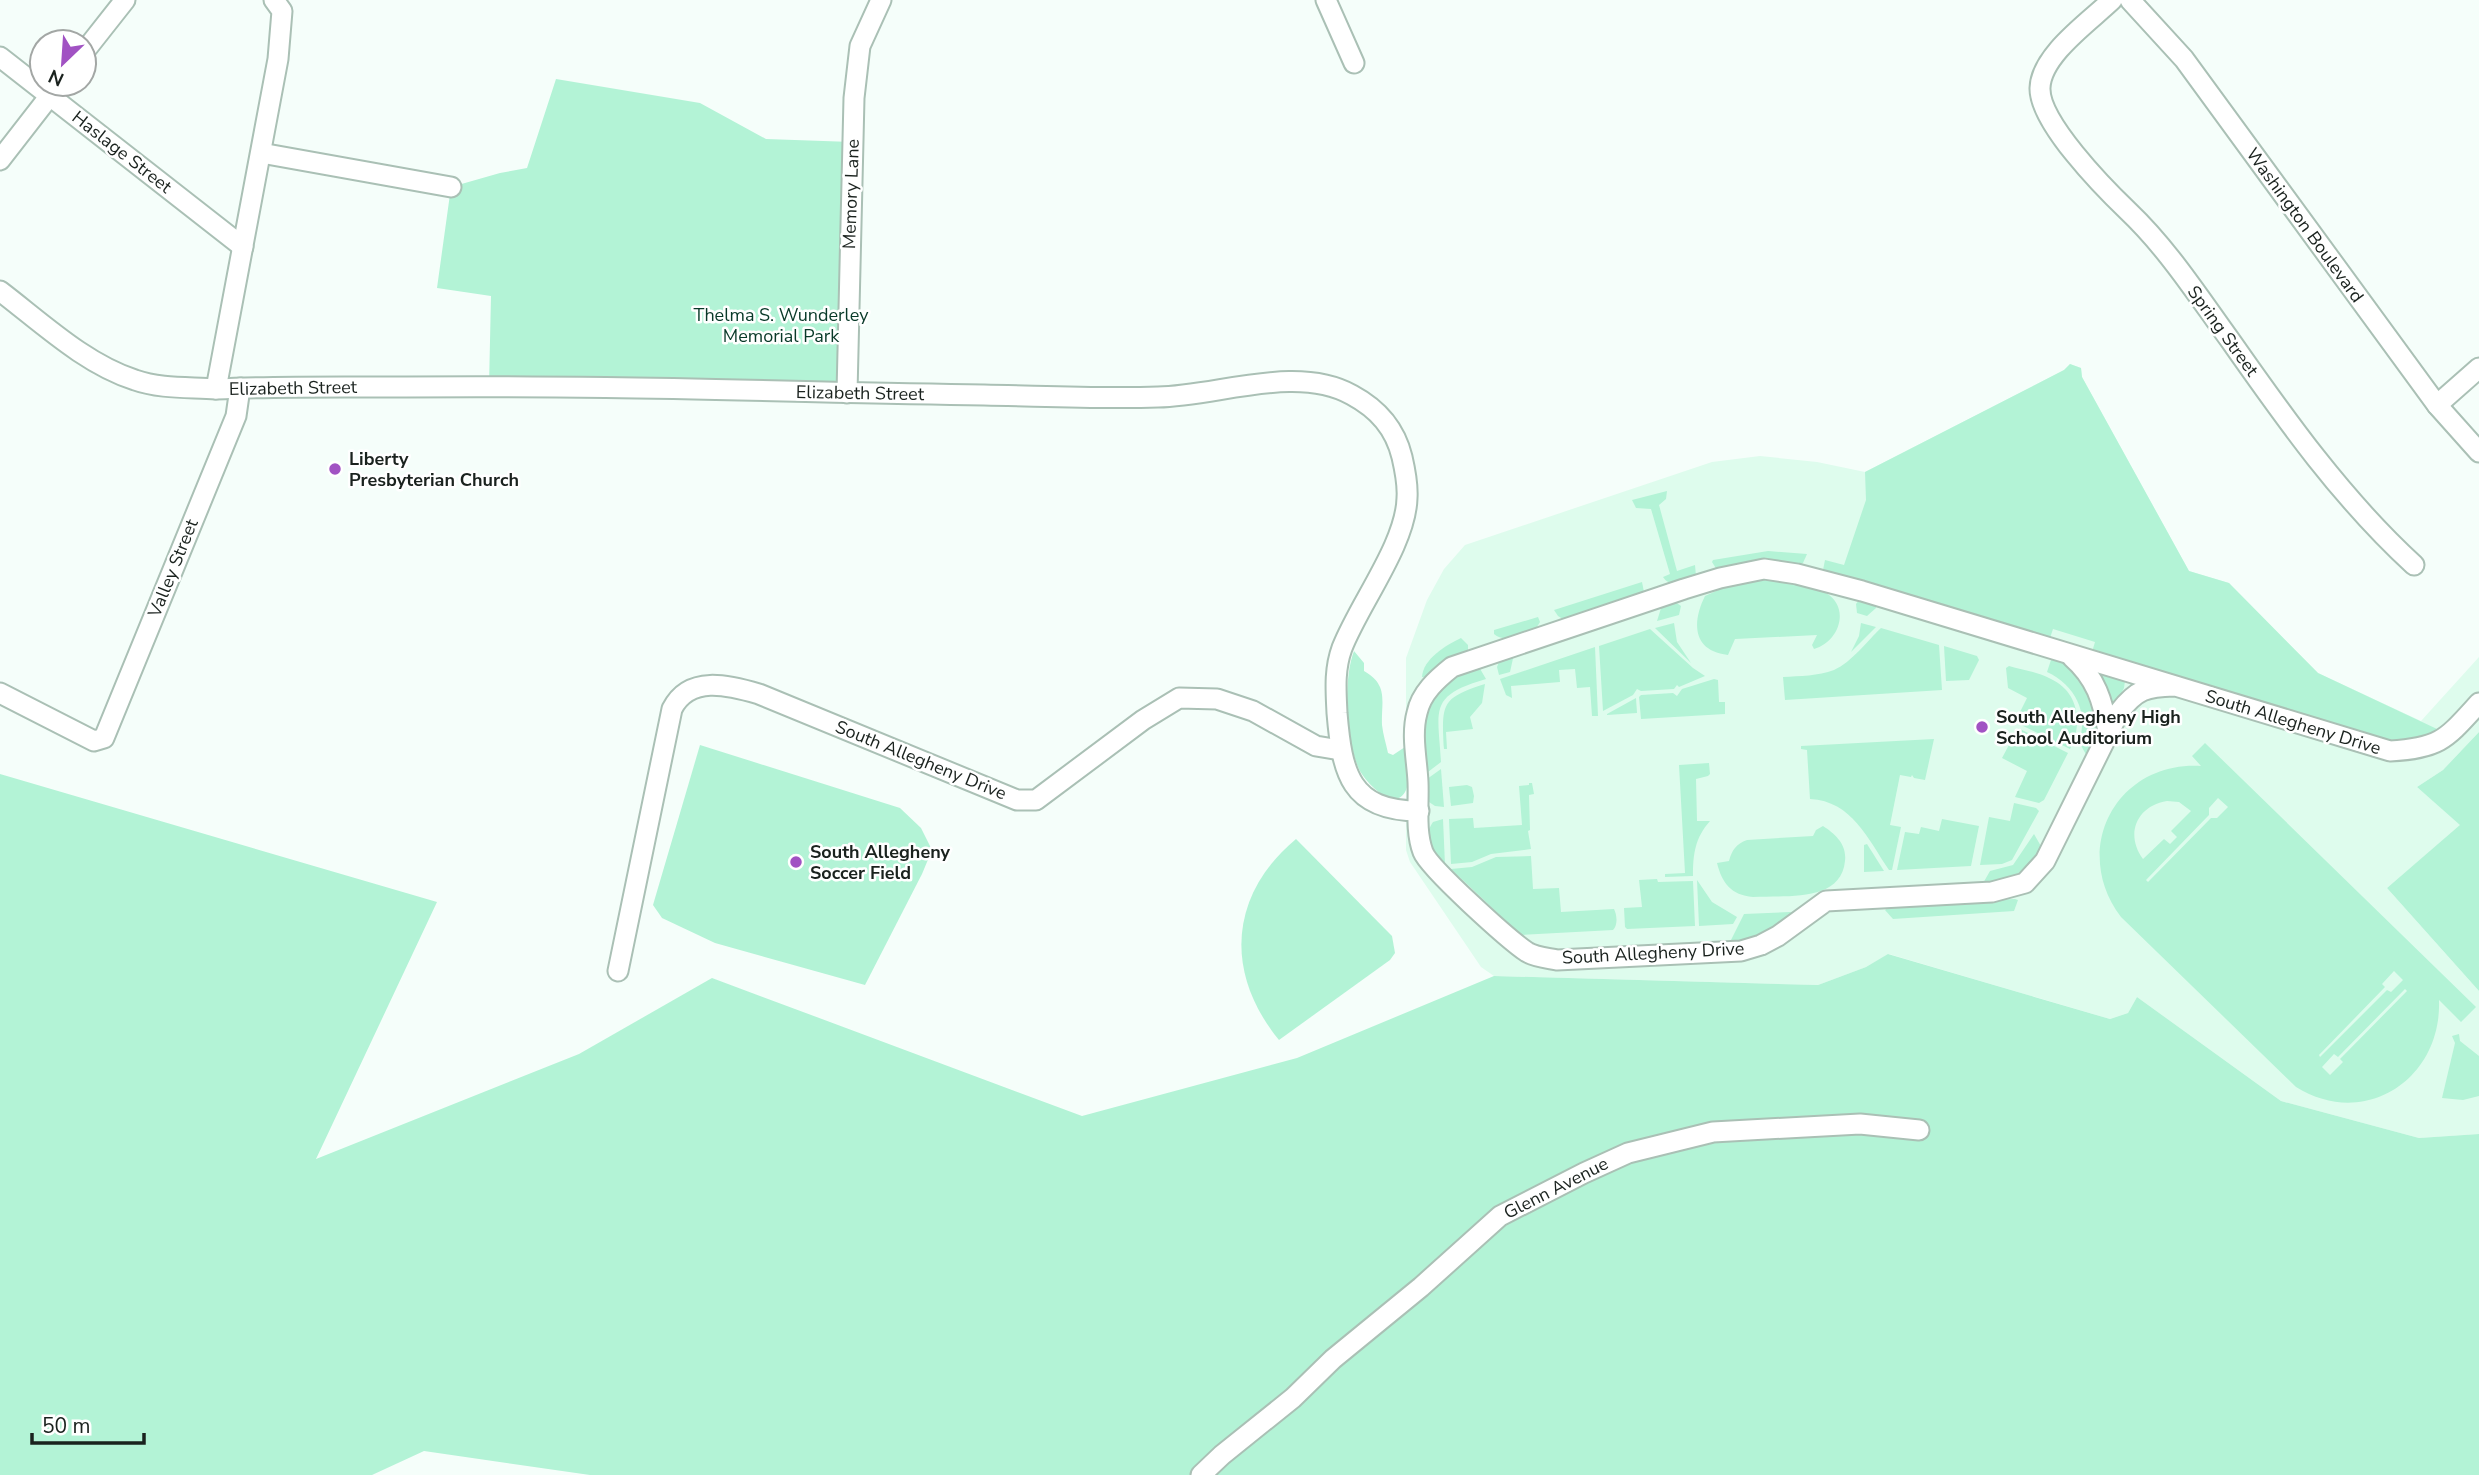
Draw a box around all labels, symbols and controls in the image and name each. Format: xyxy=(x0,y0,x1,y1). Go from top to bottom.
north arrow xyxy=(28,28,98,98)
text: N xyxy=(44,63,68,92)
street label: Haslage Street xyxy=(67,105,177,199)
street label: Memory Lane xyxy=(837,138,865,250)
street label: Washington Boulevard xyxy=(2241,143,2369,307)
street label: Spring Street xyxy=(2182,281,2264,382)
park label: Thelma S. Wunderley Memorial Park xyxy=(694,303,869,348)
street label: Elizabeth Street xyxy=(229,375,358,401)
street label: Elizabeth Street xyxy=(796,380,925,406)
place label: Liberty Presbyterian Church xyxy=(349,447,519,492)
marker: Liberty Presbyterian Church xyxy=(327,461,343,477)
street label: Valley Street xyxy=(142,515,204,622)
street label: South Allegheny Drive xyxy=(2202,684,2384,760)
place label: South Allegheny High School Auditorium xyxy=(1996,705,2181,750)
street label: South Allegheny Drive xyxy=(832,715,1010,805)
marker: South Allegheny High School Auditorium xyxy=(1974,719,1990,735)
place label: South Allegheny Soccer Field xyxy=(810,840,951,885)
marker: South Allegheny Soccer Field xyxy=(788,854,804,870)
street label: South Allegheny Drive xyxy=(1561,936,1745,970)
street label: Glenn Avenue xyxy=(1500,1151,1612,1225)
scale bar xyxy=(32,1402,144,1446)
text: 50 m xyxy=(42,1412,91,1440)

